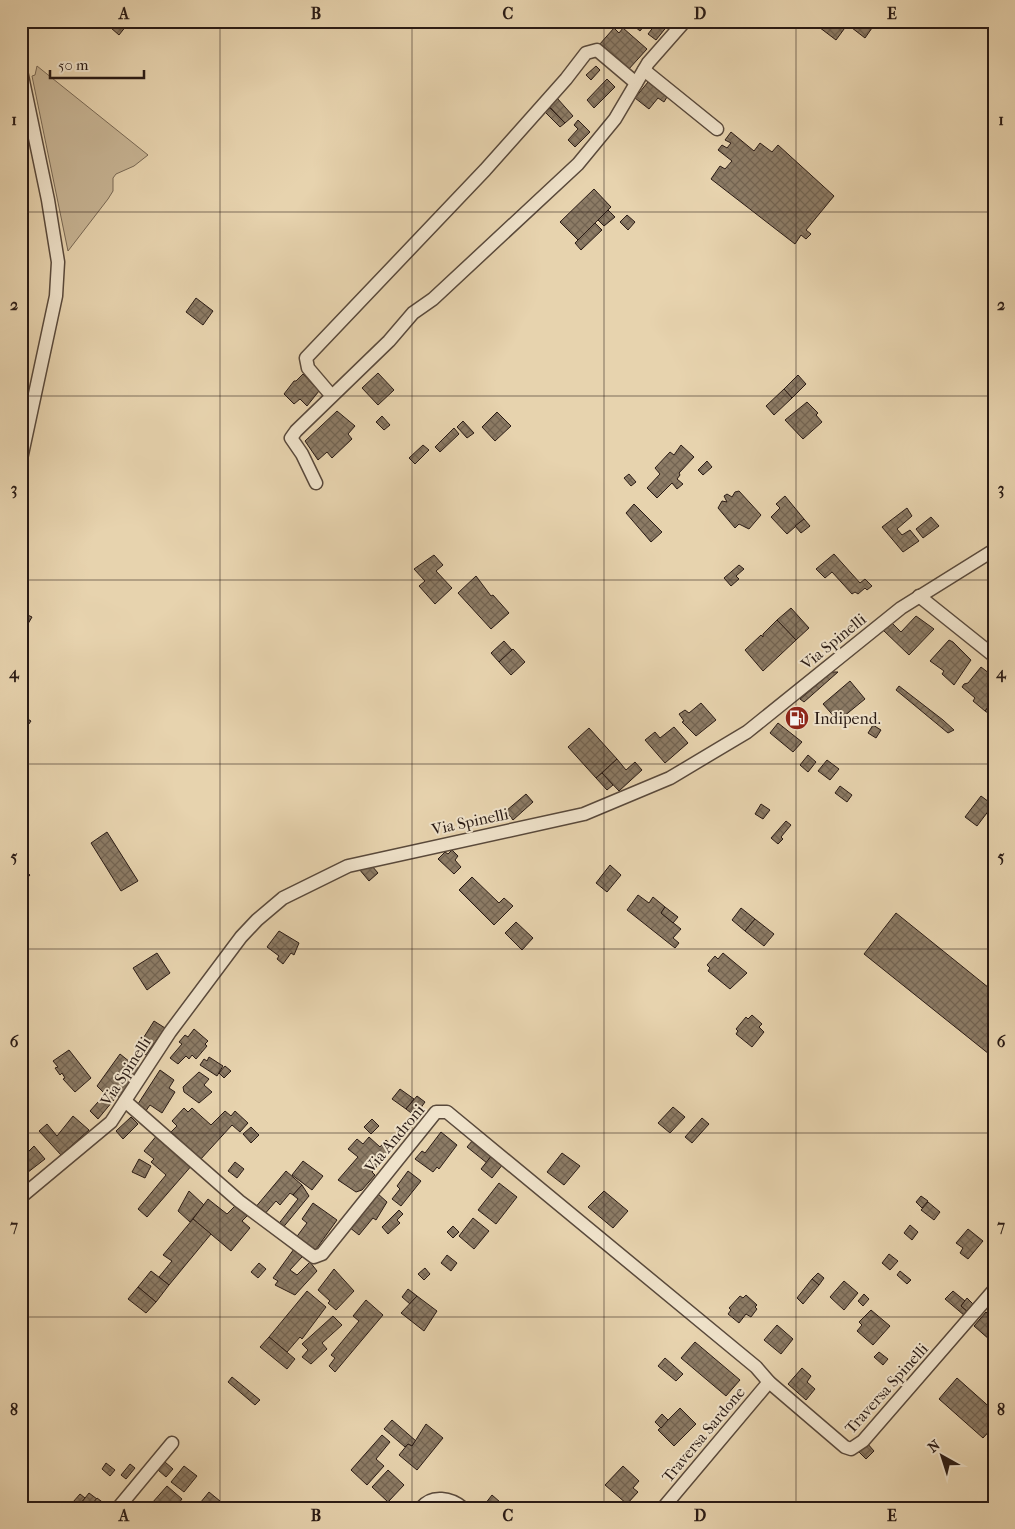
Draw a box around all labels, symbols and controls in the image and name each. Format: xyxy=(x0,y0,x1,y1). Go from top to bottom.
text: A xyxy=(118,4,130,23)
text: B xyxy=(311,4,321,23)
text: C xyxy=(503,4,514,23)
text: D xyxy=(694,4,706,23)
text: E xyxy=(887,4,897,23)
scale bar xyxy=(50,48,144,80)
text: 50 m xyxy=(58,56,89,74)
text: 1 xyxy=(11,110,17,129)
text: 1 xyxy=(998,110,1004,129)
text: 2 xyxy=(10,295,18,314)
text: 2 xyxy=(997,295,1005,314)
text: 3 xyxy=(11,479,17,499)
text: 3 xyxy=(998,479,1004,499)
street label: Via Spinelli xyxy=(796,609,870,674)
text: 4 xyxy=(8,663,20,683)
text: 4 xyxy=(995,663,1007,683)
fuel station icon: Indipend. xyxy=(784,705,810,731)
place label: Indipend. xyxy=(814,709,881,728)
street label: Via Spinelli xyxy=(429,804,511,839)
text: 5 xyxy=(11,847,18,866)
text: 5 xyxy=(998,847,1005,866)
text: 6 xyxy=(10,1032,19,1051)
text: 6 xyxy=(997,1032,1006,1051)
street label: Via Spinelli xyxy=(96,1033,155,1110)
street label: Via Androni xyxy=(360,1100,428,1177)
text: 7 xyxy=(9,1216,18,1235)
text: 7 xyxy=(996,1216,1005,1235)
street label: Traversa Spinelli xyxy=(841,1339,932,1437)
street label: Traversa Sardone xyxy=(658,1383,749,1486)
text: 8 xyxy=(10,1400,18,1419)
text: 8 xyxy=(997,1400,1005,1419)
north arrow xyxy=(918,1432,968,1482)
text: N xyxy=(925,1436,944,1456)
text: A xyxy=(118,1506,130,1525)
text: B xyxy=(311,1506,321,1525)
text: C xyxy=(503,1506,514,1525)
text: D xyxy=(694,1506,706,1525)
text: E xyxy=(887,1506,897,1525)

